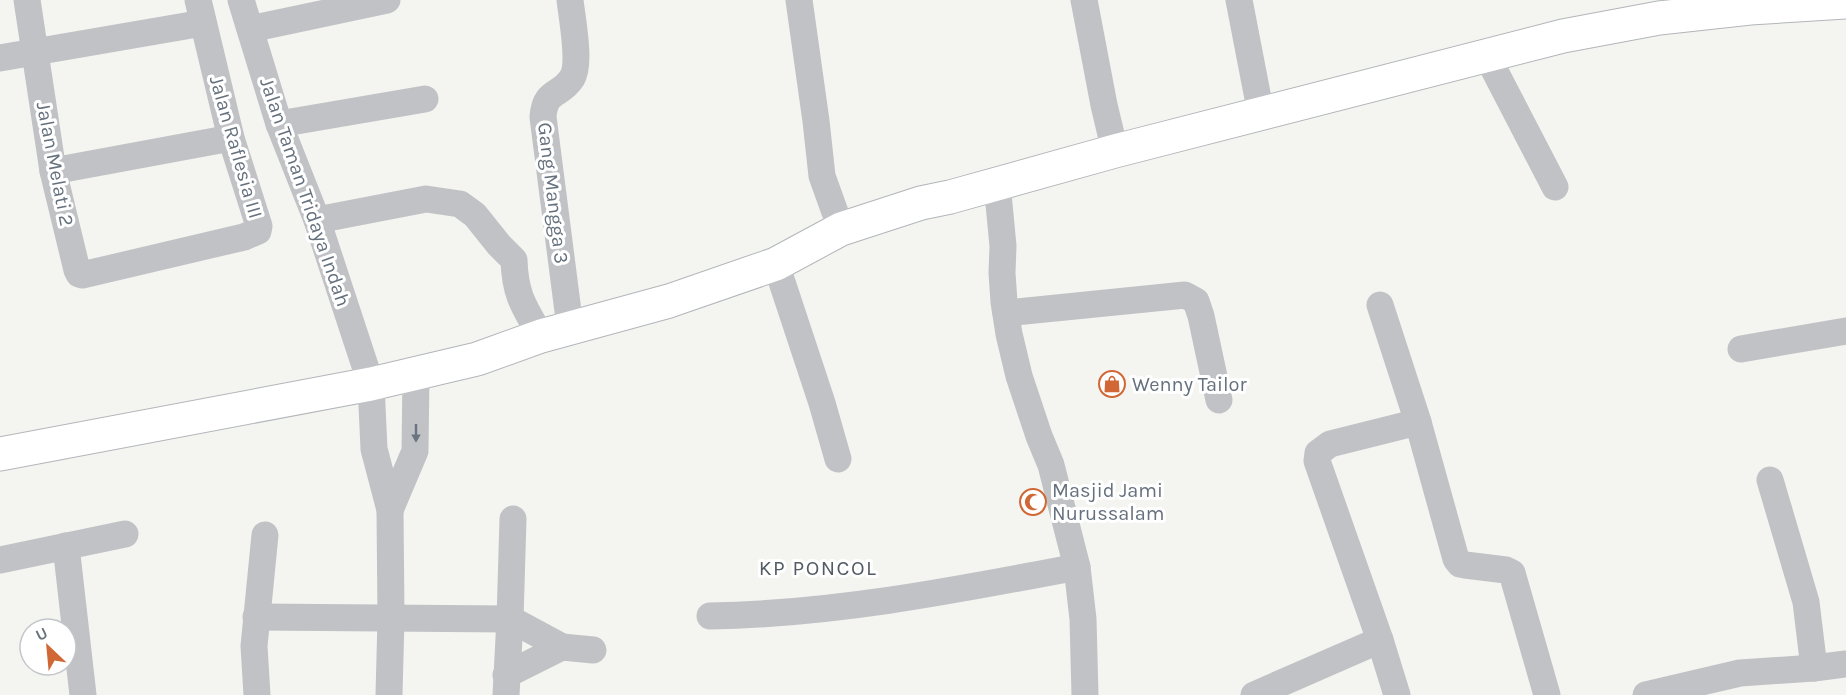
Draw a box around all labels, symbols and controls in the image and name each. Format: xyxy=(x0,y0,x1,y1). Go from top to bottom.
street label: Jalan Raflesia III xyxy=(205,73,267,221)
street label: Jalan Taman Tridaya Indah xyxy=(255,75,355,309)
street label: Jalan Melati 2 xyxy=(32,100,78,228)
street label: Gang Mangga 3 xyxy=(533,121,573,265)
shop icon: Wenny Tailor xyxy=(1097,369,1127,399)
place label: Wenny Tailor xyxy=(1132,373,1247,396)
one-way arrow xyxy=(411,423,421,442)
place label: Masjid Jami Nurussalam xyxy=(1052,479,1164,525)
mosque icon: Masjid Jami Nurussalam xyxy=(1018,487,1048,517)
district label: KP PONCOL xyxy=(759,556,877,580)
north arrow xyxy=(18,617,78,677)
text: U xyxy=(33,623,51,645)

